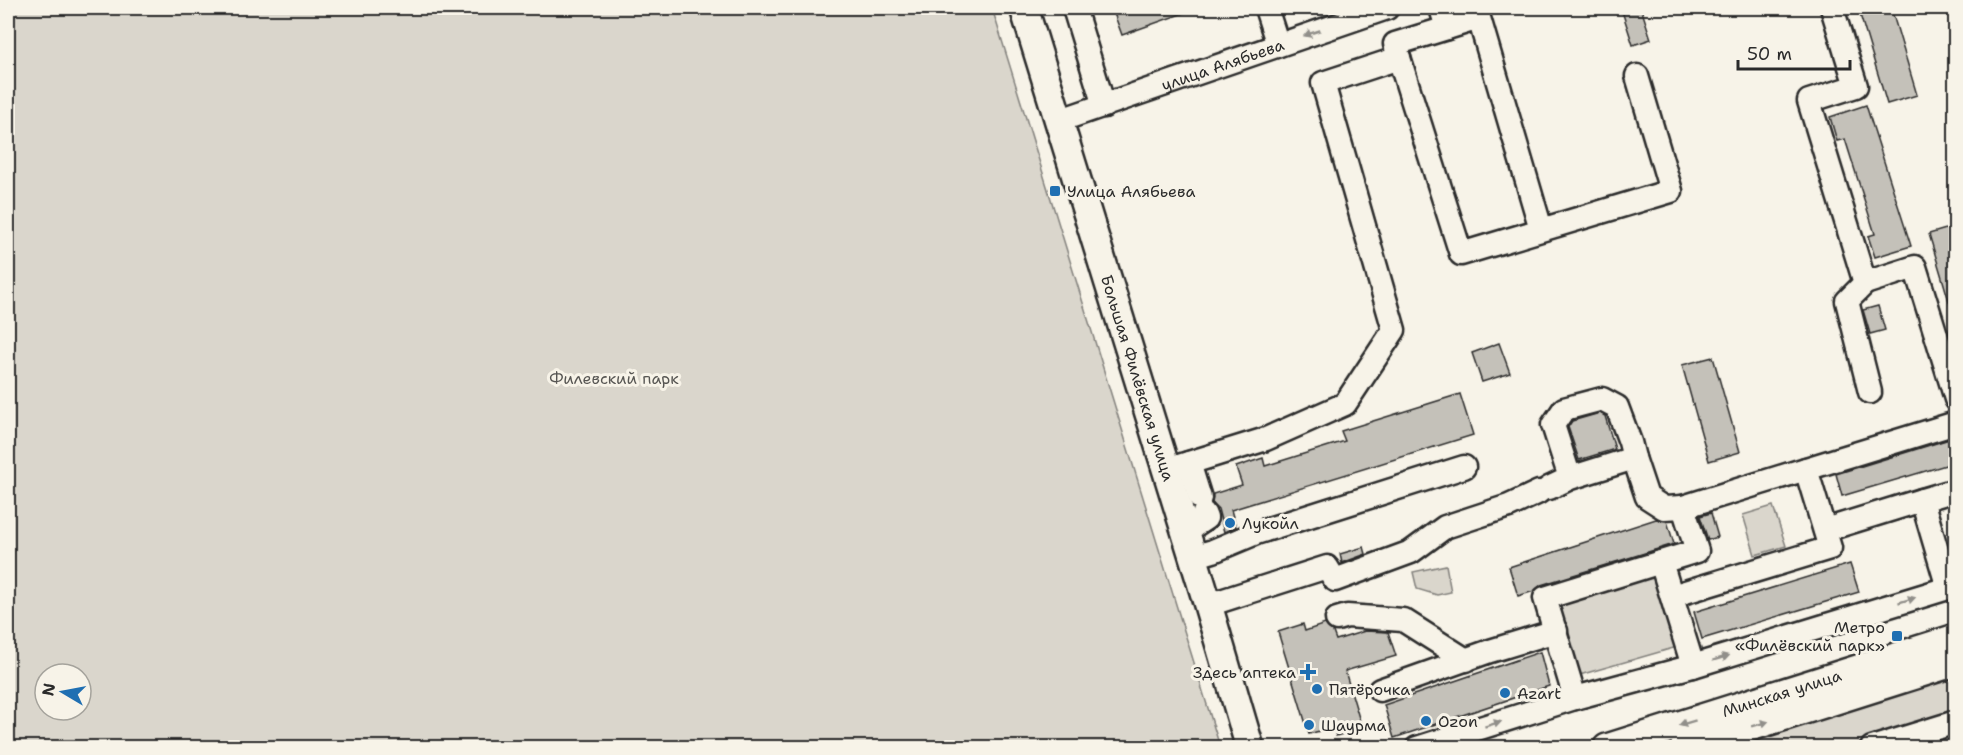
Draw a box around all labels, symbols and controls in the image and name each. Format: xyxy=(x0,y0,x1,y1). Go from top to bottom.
one-way arrow xyxy=(1303,29,1321,39)
scale bar xyxy=(1738,33,1850,71)
street label: улица Алябьева xyxy=(1159,34,1287,96)
text: 50 m xyxy=(1747,42,1792,66)
place label: Улица Алябьева xyxy=(1067,181,1196,202)
marker: Улица Алябьева xyxy=(1048,184,1062,198)
street label: Большая Филёвская улица xyxy=(1096,272,1179,484)
park label: Филевский парк xyxy=(549,368,679,389)
place label: Лукойл xyxy=(1242,513,1299,534)
marker: Лукойл xyxy=(1223,516,1237,530)
one-way arrow xyxy=(1898,595,1916,604)
place label: Метро «Филёвский парк» xyxy=(1735,617,1885,656)
marker: Метро «Филёвский парк» xyxy=(1890,629,1904,643)
one-way arrow xyxy=(1712,652,1730,662)
north arrow xyxy=(33,662,93,722)
place label: Здесь аптека xyxy=(1193,662,1296,683)
marker: Здесь аптека xyxy=(1301,665,1315,679)
street label: Минская улица xyxy=(1719,665,1844,722)
place label: Пятёрочка xyxy=(1329,679,1410,700)
text: N xyxy=(37,681,60,698)
marker: Пятёрочка xyxy=(1310,682,1324,696)
place label: Azart xyxy=(1517,683,1561,704)
marker: Azart xyxy=(1498,686,1512,700)
place label: Ozon xyxy=(1438,711,1478,732)
marker: Ozon xyxy=(1419,714,1433,728)
place label: Шаурма xyxy=(1321,715,1386,736)
marker: Шаурма xyxy=(1302,718,1316,732)
one-way arrow xyxy=(1677,718,1695,728)
one-way arrow xyxy=(1751,718,1769,728)
one-way arrow xyxy=(1484,719,1502,728)

